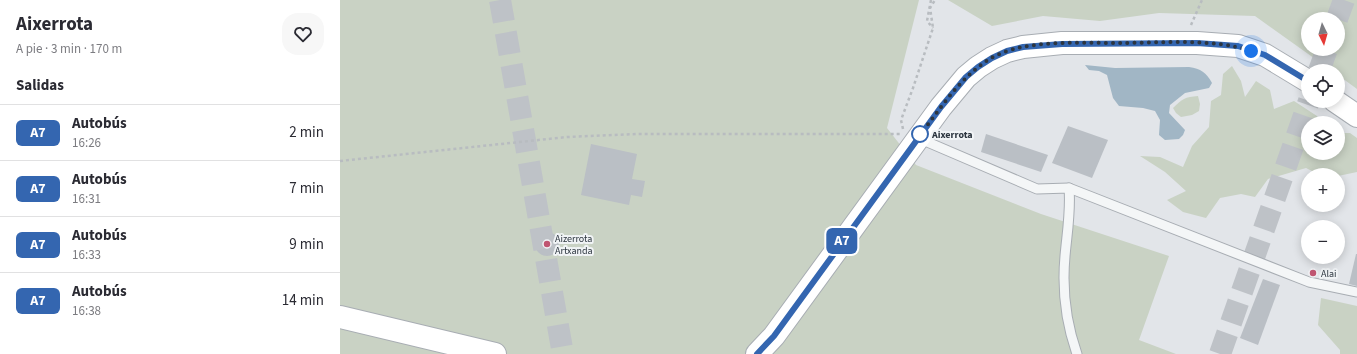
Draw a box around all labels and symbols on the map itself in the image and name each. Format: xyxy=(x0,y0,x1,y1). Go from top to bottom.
north arrow xyxy=(1301,12,1345,56)
your location xyxy=(1241,41,1261,61)
marker: Aixerrota xyxy=(911,125,929,143)
place label: Aixerrota xyxy=(931,128,973,142)
line badge: A7 xyxy=(824,228,860,254)
place label: Aizerrota Artxanda xyxy=(555,232,593,258)
marker: Aizerrota Artxanda xyxy=(542,239,552,249)
place label: Alai xyxy=(1321,267,1336,281)
marker: Alai xyxy=(1308,268,1318,278)

